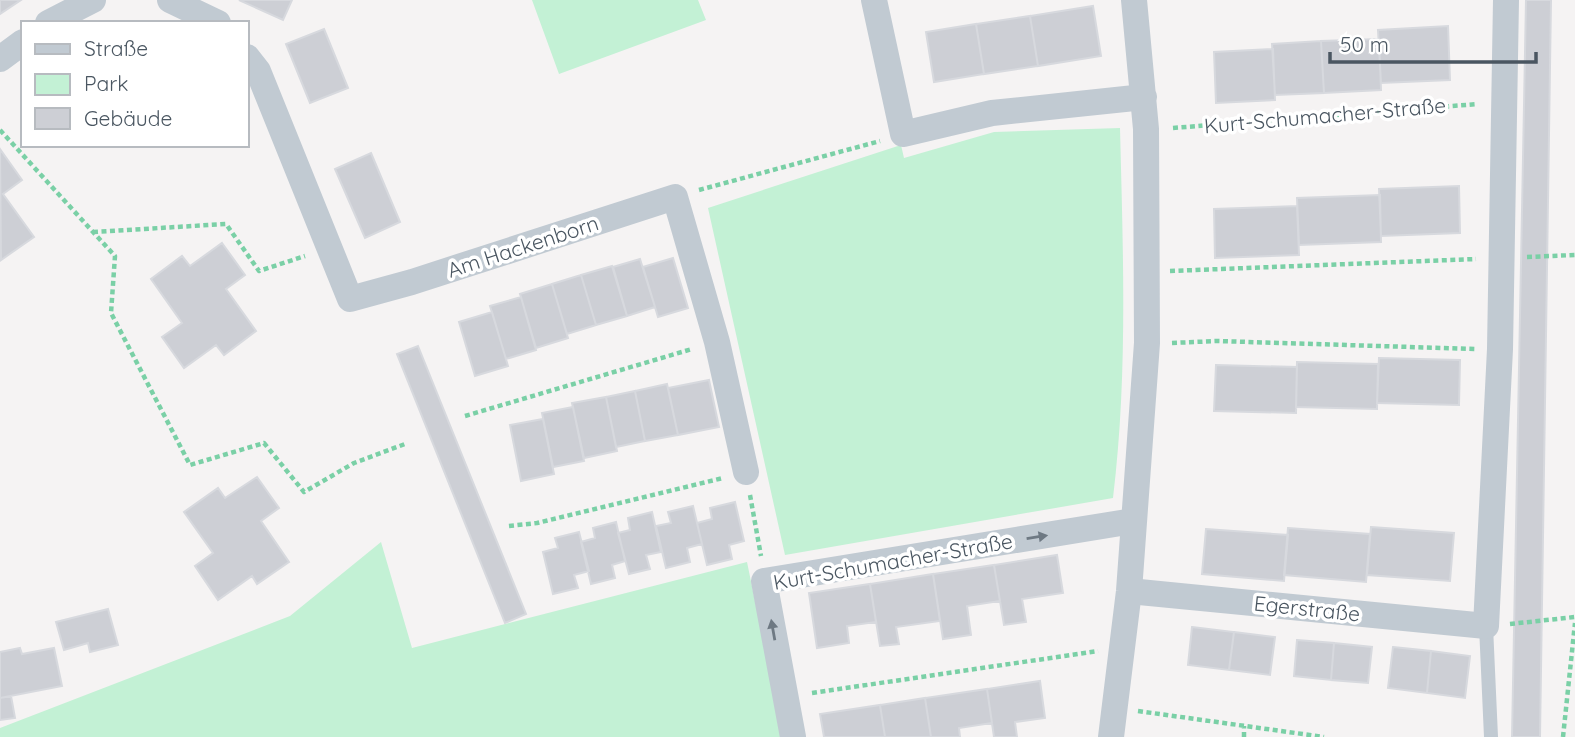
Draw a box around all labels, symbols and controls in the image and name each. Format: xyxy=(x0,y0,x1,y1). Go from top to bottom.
legend xyxy=(21,21,248,147)
scale bar xyxy=(1330,21,1536,65)
text: 50 m xyxy=(1340,31,1389,57)
text: Straße xyxy=(84,35,148,61)
text: Park xyxy=(84,70,128,96)
street label: Kurt-Schumacher-Straße xyxy=(1203,91,1447,139)
text: Gebäude xyxy=(84,105,172,131)
street label: Am Hackenborn xyxy=(444,209,602,283)
street label: Kurt-Schumacher-Straße xyxy=(771,527,1015,595)
one-way arrow xyxy=(1026,531,1048,542)
street label: Egerstraße xyxy=(1253,590,1361,626)
one-way arrow xyxy=(767,619,778,641)

